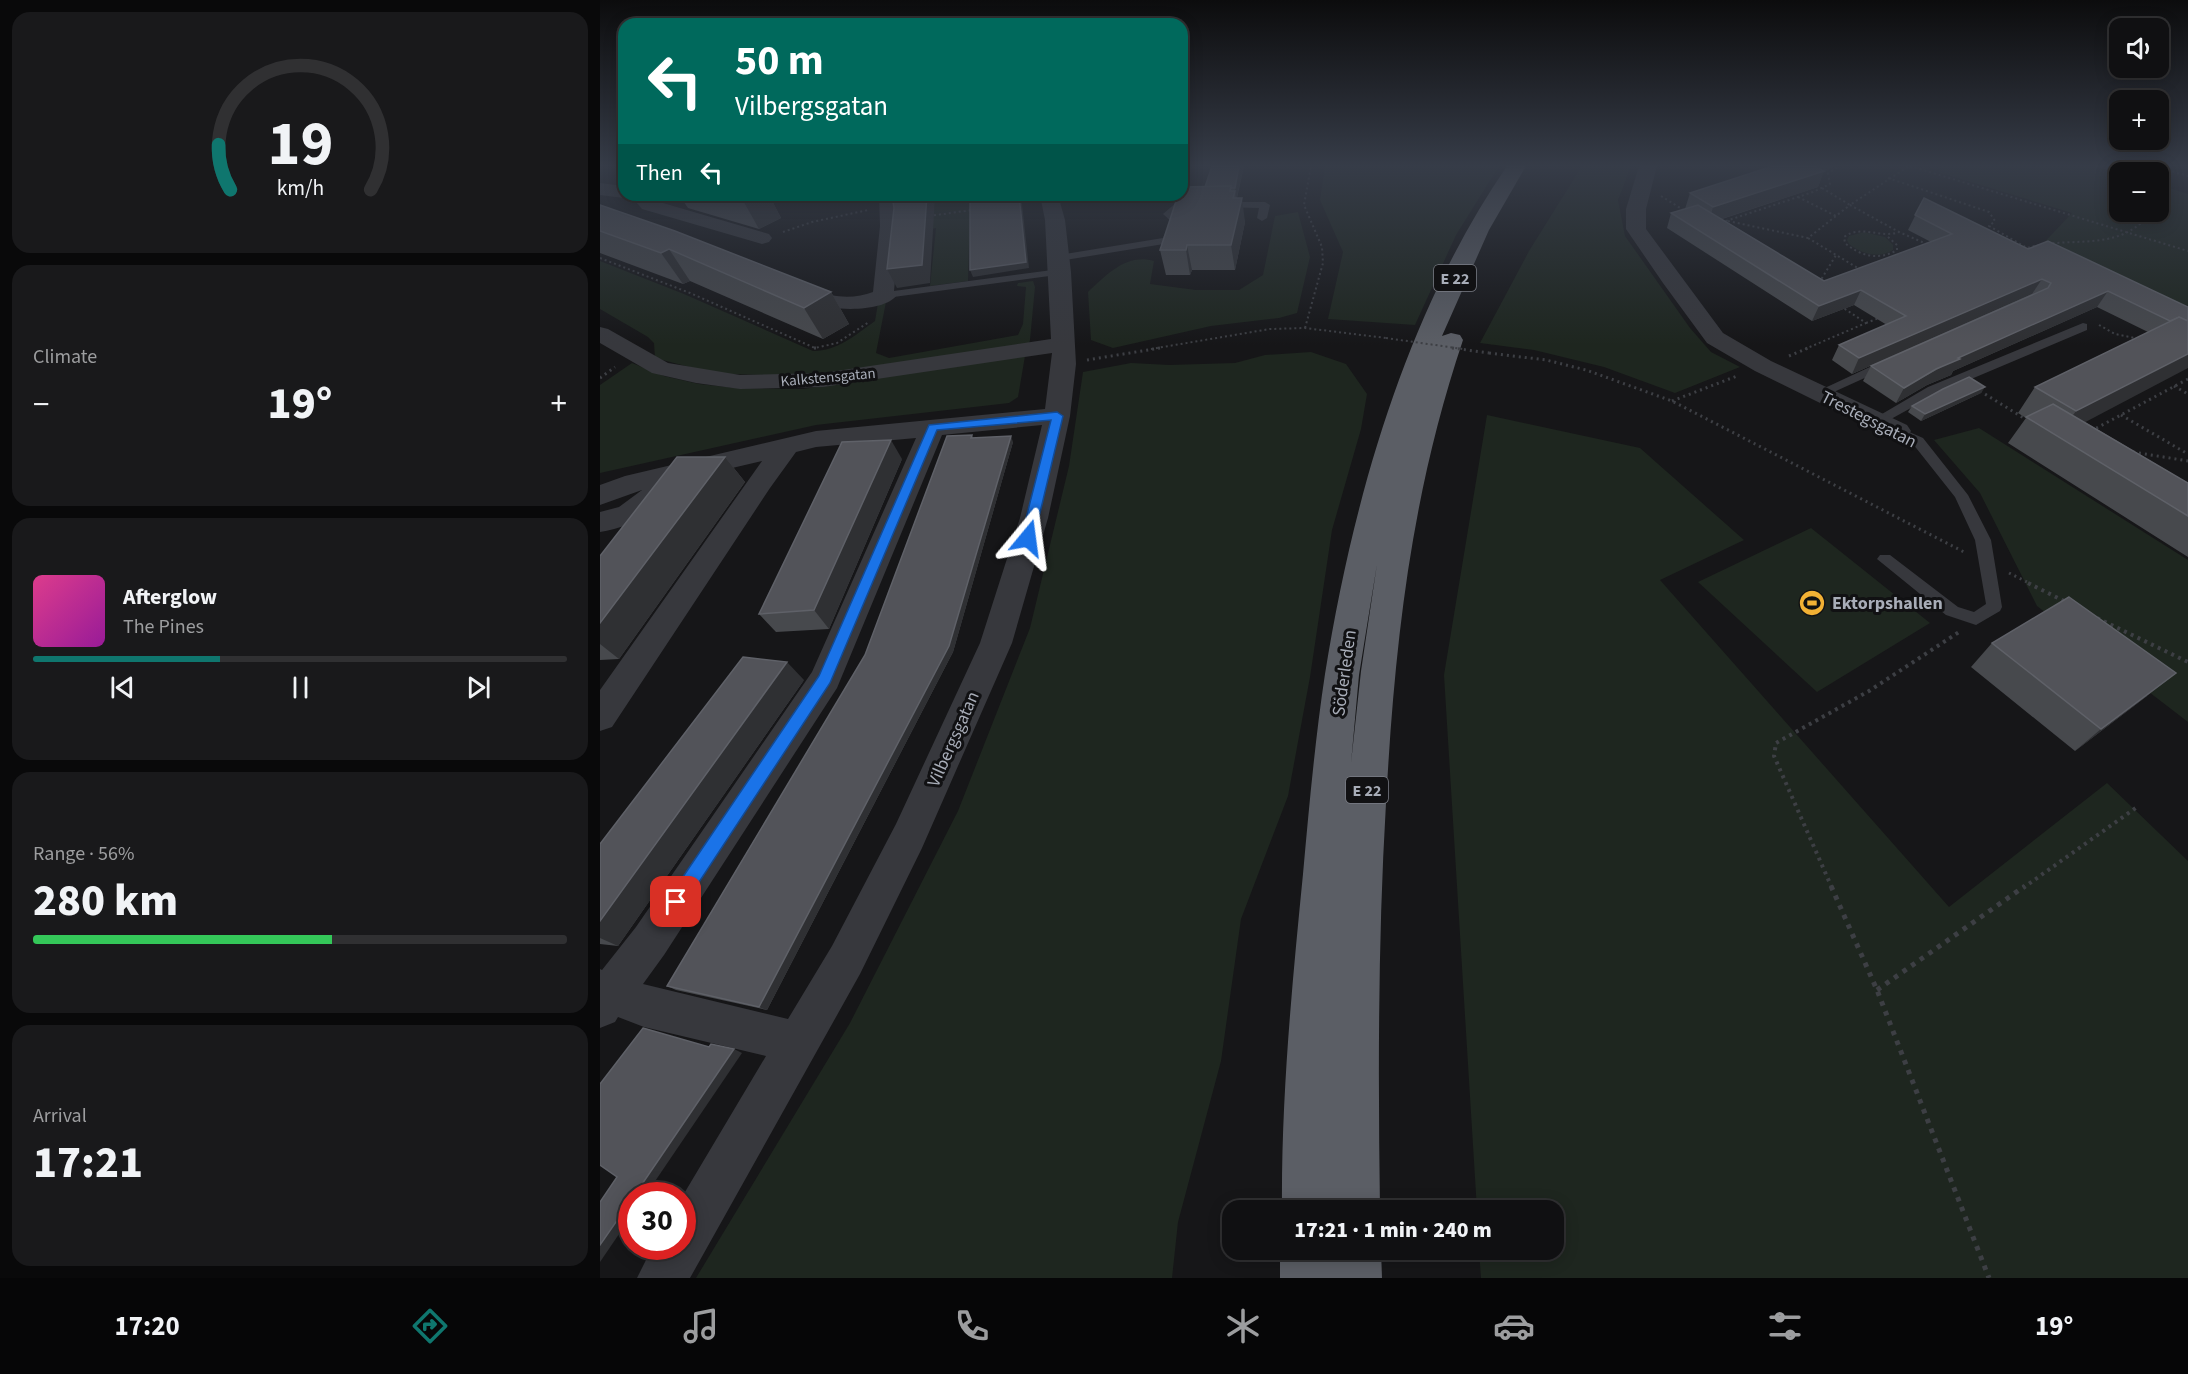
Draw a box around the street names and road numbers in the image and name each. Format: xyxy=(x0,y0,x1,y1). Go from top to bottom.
road number: E 22 xyxy=(1434,265,1476,291)
street label: Kalkstensgatan xyxy=(780,363,877,392)
street label: Trestegsgatan xyxy=(1817,385,1921,454)
street label: Söderleden xyxy=(1326,628,1363,718)
street label: Vilbergsgatan xyxy=(921,687,986,791)
road number: E 22 xyxy=(1346,777,1388,803)

